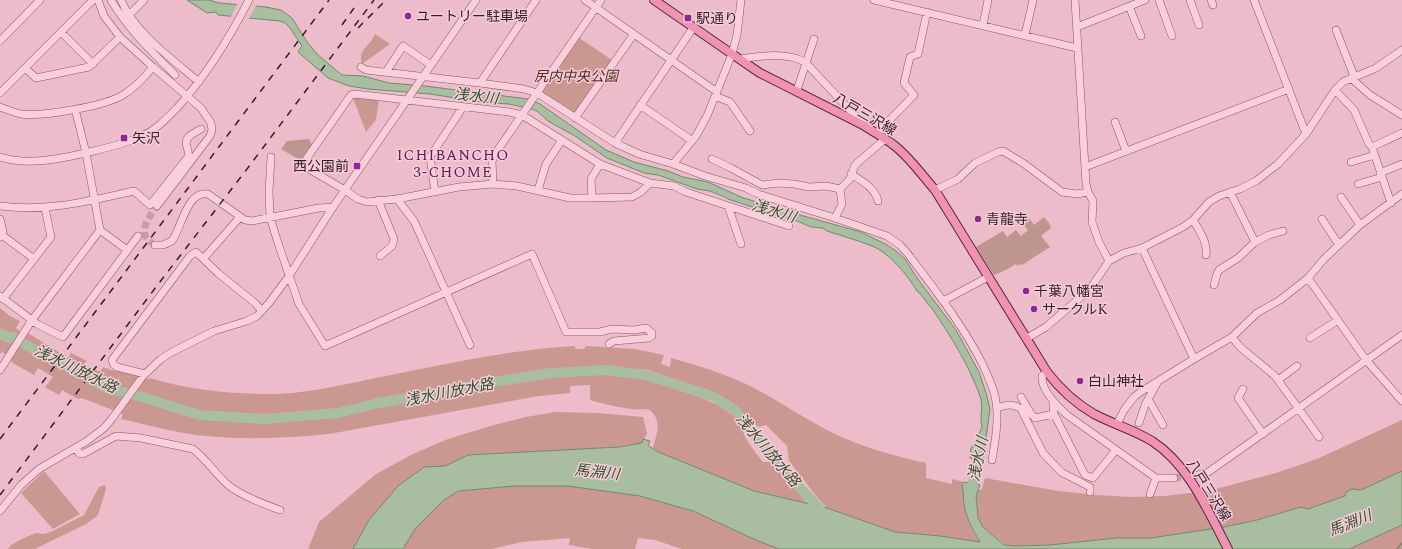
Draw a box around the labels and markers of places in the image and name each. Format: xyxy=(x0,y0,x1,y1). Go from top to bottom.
place label: ユートリー駐車場 xyxy=(416,6,528,27)
place label: 駅通り xyxy=(696,8,738,29)
marker: ユートリー駐車場 xyxy=(403,11,413,21)
marker: 駅通り xyxy=(683,13,693,23)
place label: 矢沢 xyxy=(132,128,160,149)
marker: 矢沢 xyxy=(119,133,129,143)
place label: 西公園前 xyxy=(293,156,349,177)
marker: 西公園前 xyxy=(352,161,362,171)
place label: 青龍寺 xyxy=(986,209,1028,230)
marker: 青龍寺 xyxy=(973,214,983,224)
place label: 千葉八幡宮 xyxy=(1034,281,1104,302)
marker: 千葉八幡宮 xyxy=(1021,286,1031,296)
place label: サークルK xyxy=(1042,299,1108,320)
marker: サークルK xyxy=(1029,304,1039,314)
place label: 白山神社 xyxy=(1088,371,1144,392)
marker: 白山神社 xyxy=(1075,376,1085,386)

